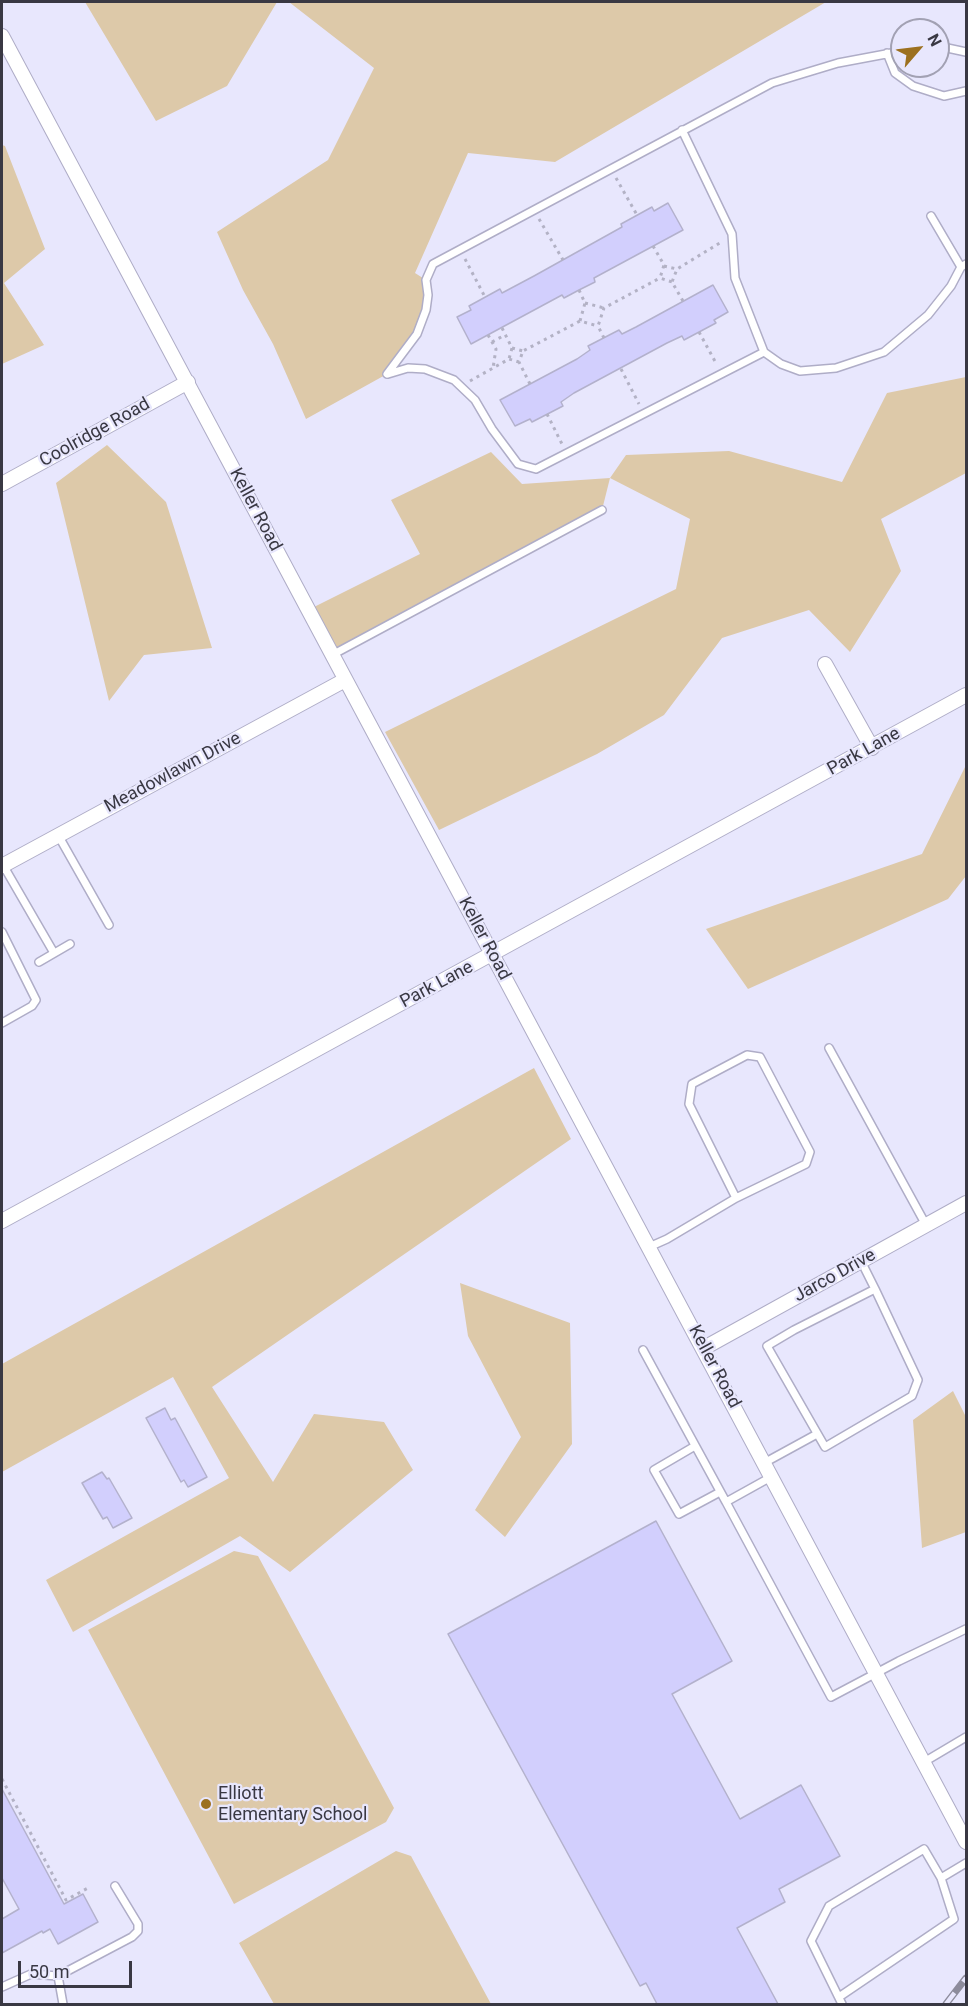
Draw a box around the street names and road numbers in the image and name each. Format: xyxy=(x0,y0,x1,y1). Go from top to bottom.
street label: Coolridge Road xyxy=(36,394,154,472)
street label: Keller Road xyxy=(224,465,286,555)
street label: Park Lane xyxy=(824,723,904,781)
street label: Meadowlawn Drive xyxy=(101,728,245,818)
street label: Keller Road xyxy=(453,894,515,984)
street label: Park Lane xyxy=(397,957,477,1013)
street label: Jarco Drive xyxy=(790,1245,880,1307)
street label: Keller Road xyxy=(683,1322,745,1412)

